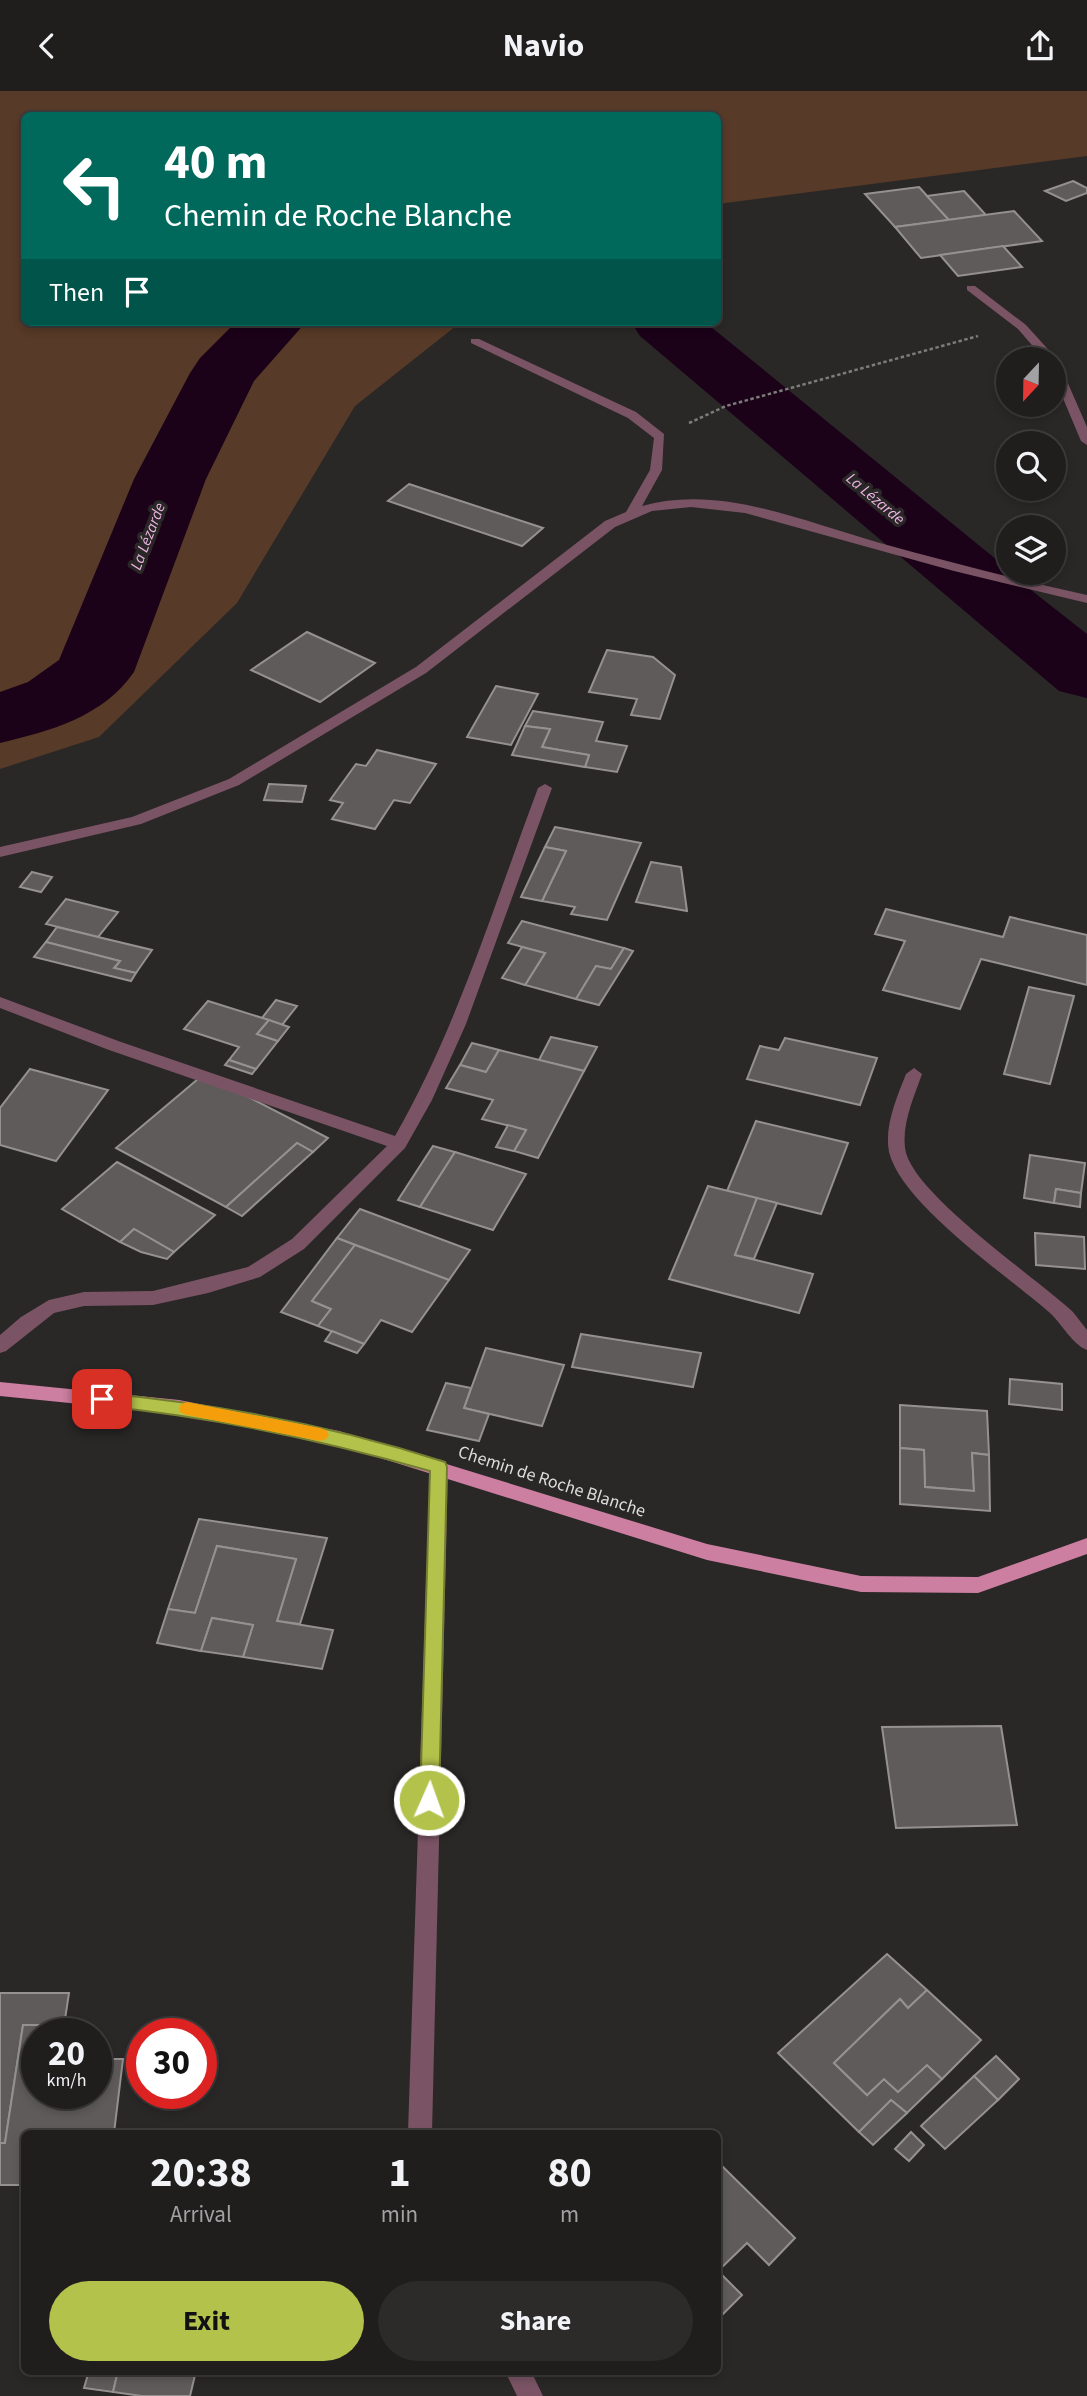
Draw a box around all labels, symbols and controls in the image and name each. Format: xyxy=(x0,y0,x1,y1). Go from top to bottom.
text: Navio xyxy=(503,23,584,69)
icon: back xyxy=(28,27,66,65)
icon: share xyxy=(1021,27,1059,65)
text: 40 m xyxy=(164,128,268,198)
icon: left xyxy=(49,140,140,231)
text: Chemin de Roche Blanche xyxy=(164,193,512,239)
icon: arrive xyxy=(118,273,156,311)
text: Then xyxy=(49,274,104,311)
north arrow xyxy=(996,347,1066,417)
map controls xyxy=(996,347,1066,585)
button: search xyxy=(996,431,1066,501)
water label: La Lézarde xyxy=(841,468,910,530)
water label: La Lézarde xyxy=(125,499,171,573)
button: layers xyxy=(996,515,1066,585)
pin xyxy=(72,1369,132,1429)
icon: arrive xyxy=(83,1380,121,1418)
street label: Chemin de Roche Blanche xyxy=(455,1439,649,1524)
position arrow xyxy=(392,1763,466,1837)
speed limit sign: 30 xyxy=(126,2018,217,2109)
text: 20 xyxy=(48,2029,85,2079)
text: km/h xyxy=(47,2068,86,2093)
text: 20:38 xyxy=(150,2143,252,2203)
text: 1 xyxy=(388,2143,411,2203)
text: 80 xyxy=(547,2143,592,2203)
text: Arrival xyxy=(170,2198,232,2231)
text: min xyxy=(381,2198,418,2231)
text: m xyxy=(560,2198,579,2231)
button: Exit xyxy=(49,2281,364,2361)
button: Share xyxy=(378,2281,693,2361)

